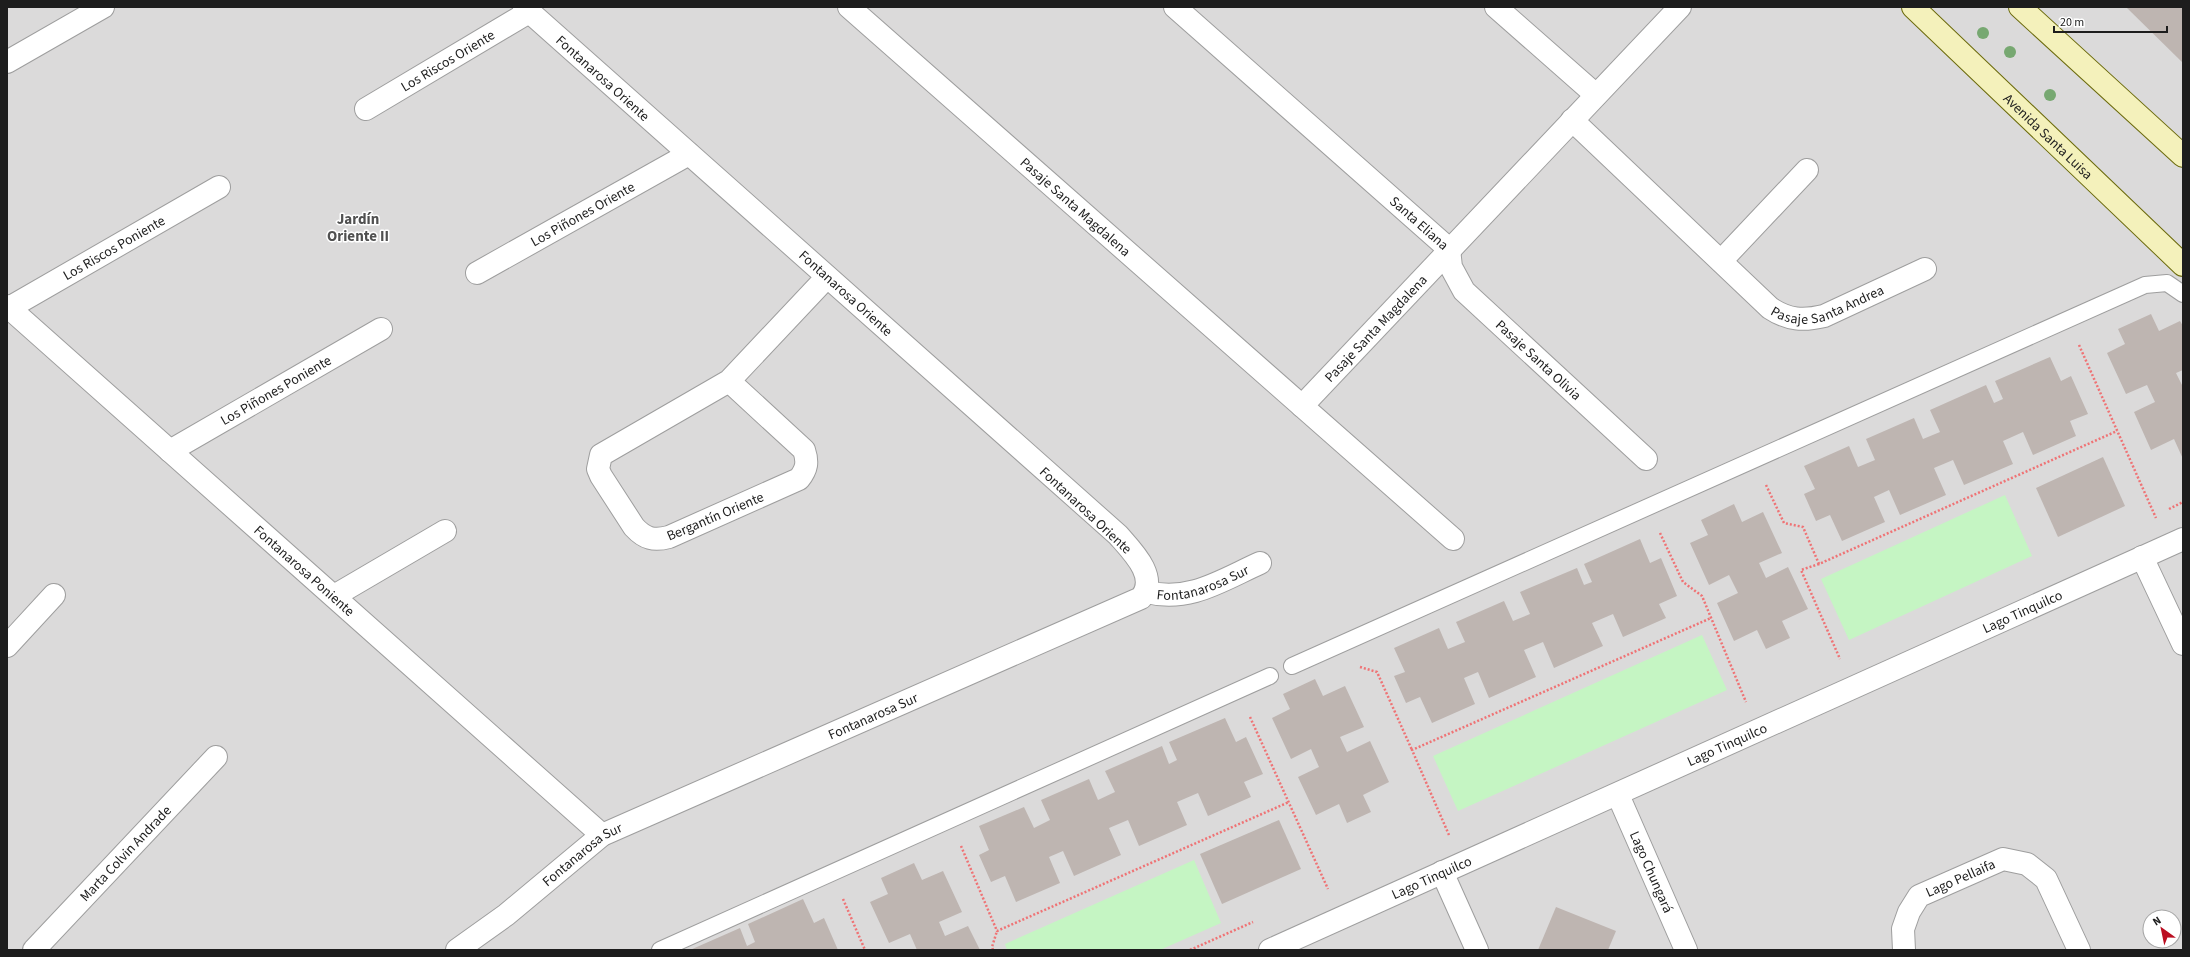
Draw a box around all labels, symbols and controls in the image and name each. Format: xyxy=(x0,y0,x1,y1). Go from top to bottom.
scale bar xyxy=(2054,8,2167,34)
text: 20 m xyxy=(2060,14,2084,31)
street label: Los Riscos Oriente xyxy=(397,25,499,97)
street label: Fontanarosa Oriente xyxy=(551,31,654,126)
street label: Avenida Santa Luisa xyxy=(1998,89,2097,185)
street label: Pasaje Santa Magdalena xyxy=(1015,153,1135,262)
street label: Los Piñones Oriente xyxy=(527,177,639,252)
street label: Santa Eliana xyxy=(1385,192,1453,255)
district label: Jardín Oriente II xyxy=(327,209,389,247)
street label: Los Riscos Poniente xyxy=(60,211,169,286)
street label: Fontanarosa Oriente xyxy=(794,246,897,341)
street label: Pasaje Santa Magdalena xyxy=(1320,271,1432,387)
street label: Pasaje Santa Andrea xyxy=(1767,280,1887,330)
street label: Pasaje Santa Olivia xyxy=(1491,316,1585,405)
street label: Los Piñones Poniente xyxy=(217,351,335,431)
street label: Fontanarosa Oriente xyxy=(1035,463,1136,559)
street label: Bergantín Oriente xyxy=(664,487,767,546)
street label: Fontanarosa Poniente xyxy=(249,521,359,621)
street label: Fontanarosa Sur xyxy=(1156,561,1253,606)
street label: Lago Tinquilco xyxy=(1979,586,2066,639)
street label: Fontanarosa Sur xyxy=(825,688,921,745)
street label: Lago Tinquilco xyxy=(1684,719,1771,772)
street label: Marta Colvin Andrade xyxy=(76,801,176,906)
street label: Fontanarosa Sur xyxy=(538,818,626,892)
street label: Lago Chungará xyxy=(1624,828,1678,916)
street label: Lago Tinquilco xyxy=(1389,852,1475,905)
street label: Lago Pellaifa xyxy=(1923,855,1999,903)
north arrow xyxy=(2142,909,2182,949)
text: N xyxy=(2150,913,2164,929)

